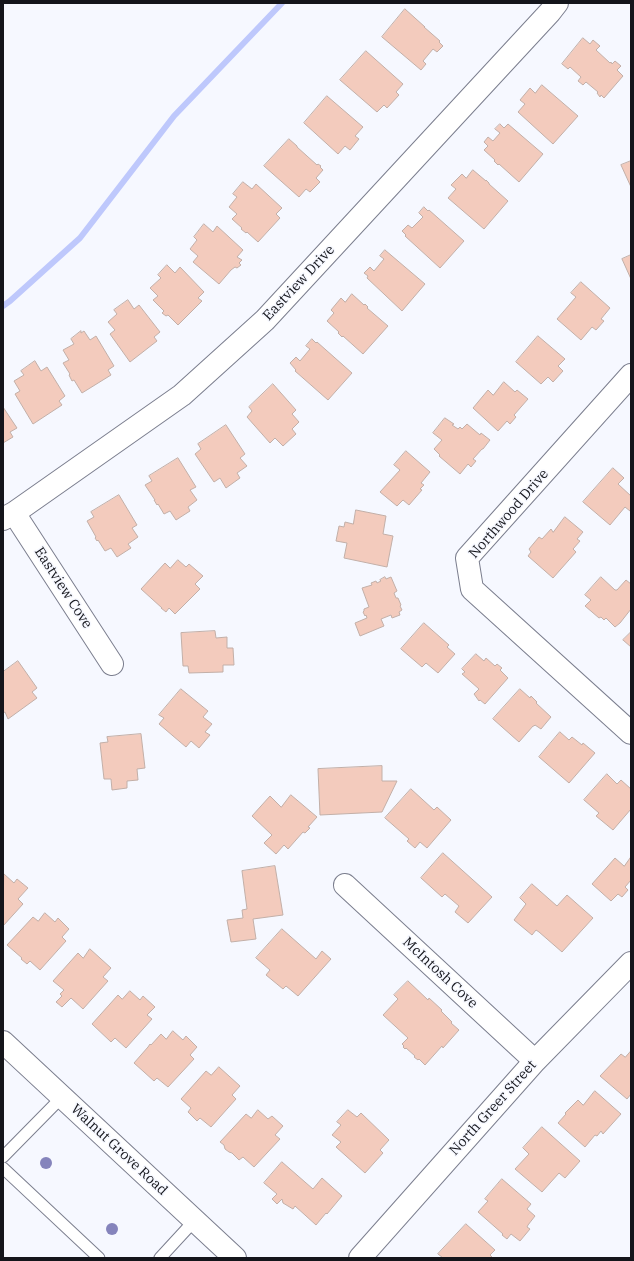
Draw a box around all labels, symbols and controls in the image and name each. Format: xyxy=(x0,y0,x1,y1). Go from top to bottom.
street label: Eastview Drive xyxy=(260,242,338,324)
street label: Northwood Drive xyxy=(466,466,552,562)
street label: Eastview Cove xyxy=(31,544,95,632)
street label: McIntosh Cove xyxy=(399,934,481,1012)
street label: North Greer Street xyxy=(446,1057,540,1159)
street label: Walnut Grove Road xyxy=(67,1101,171,1199)

